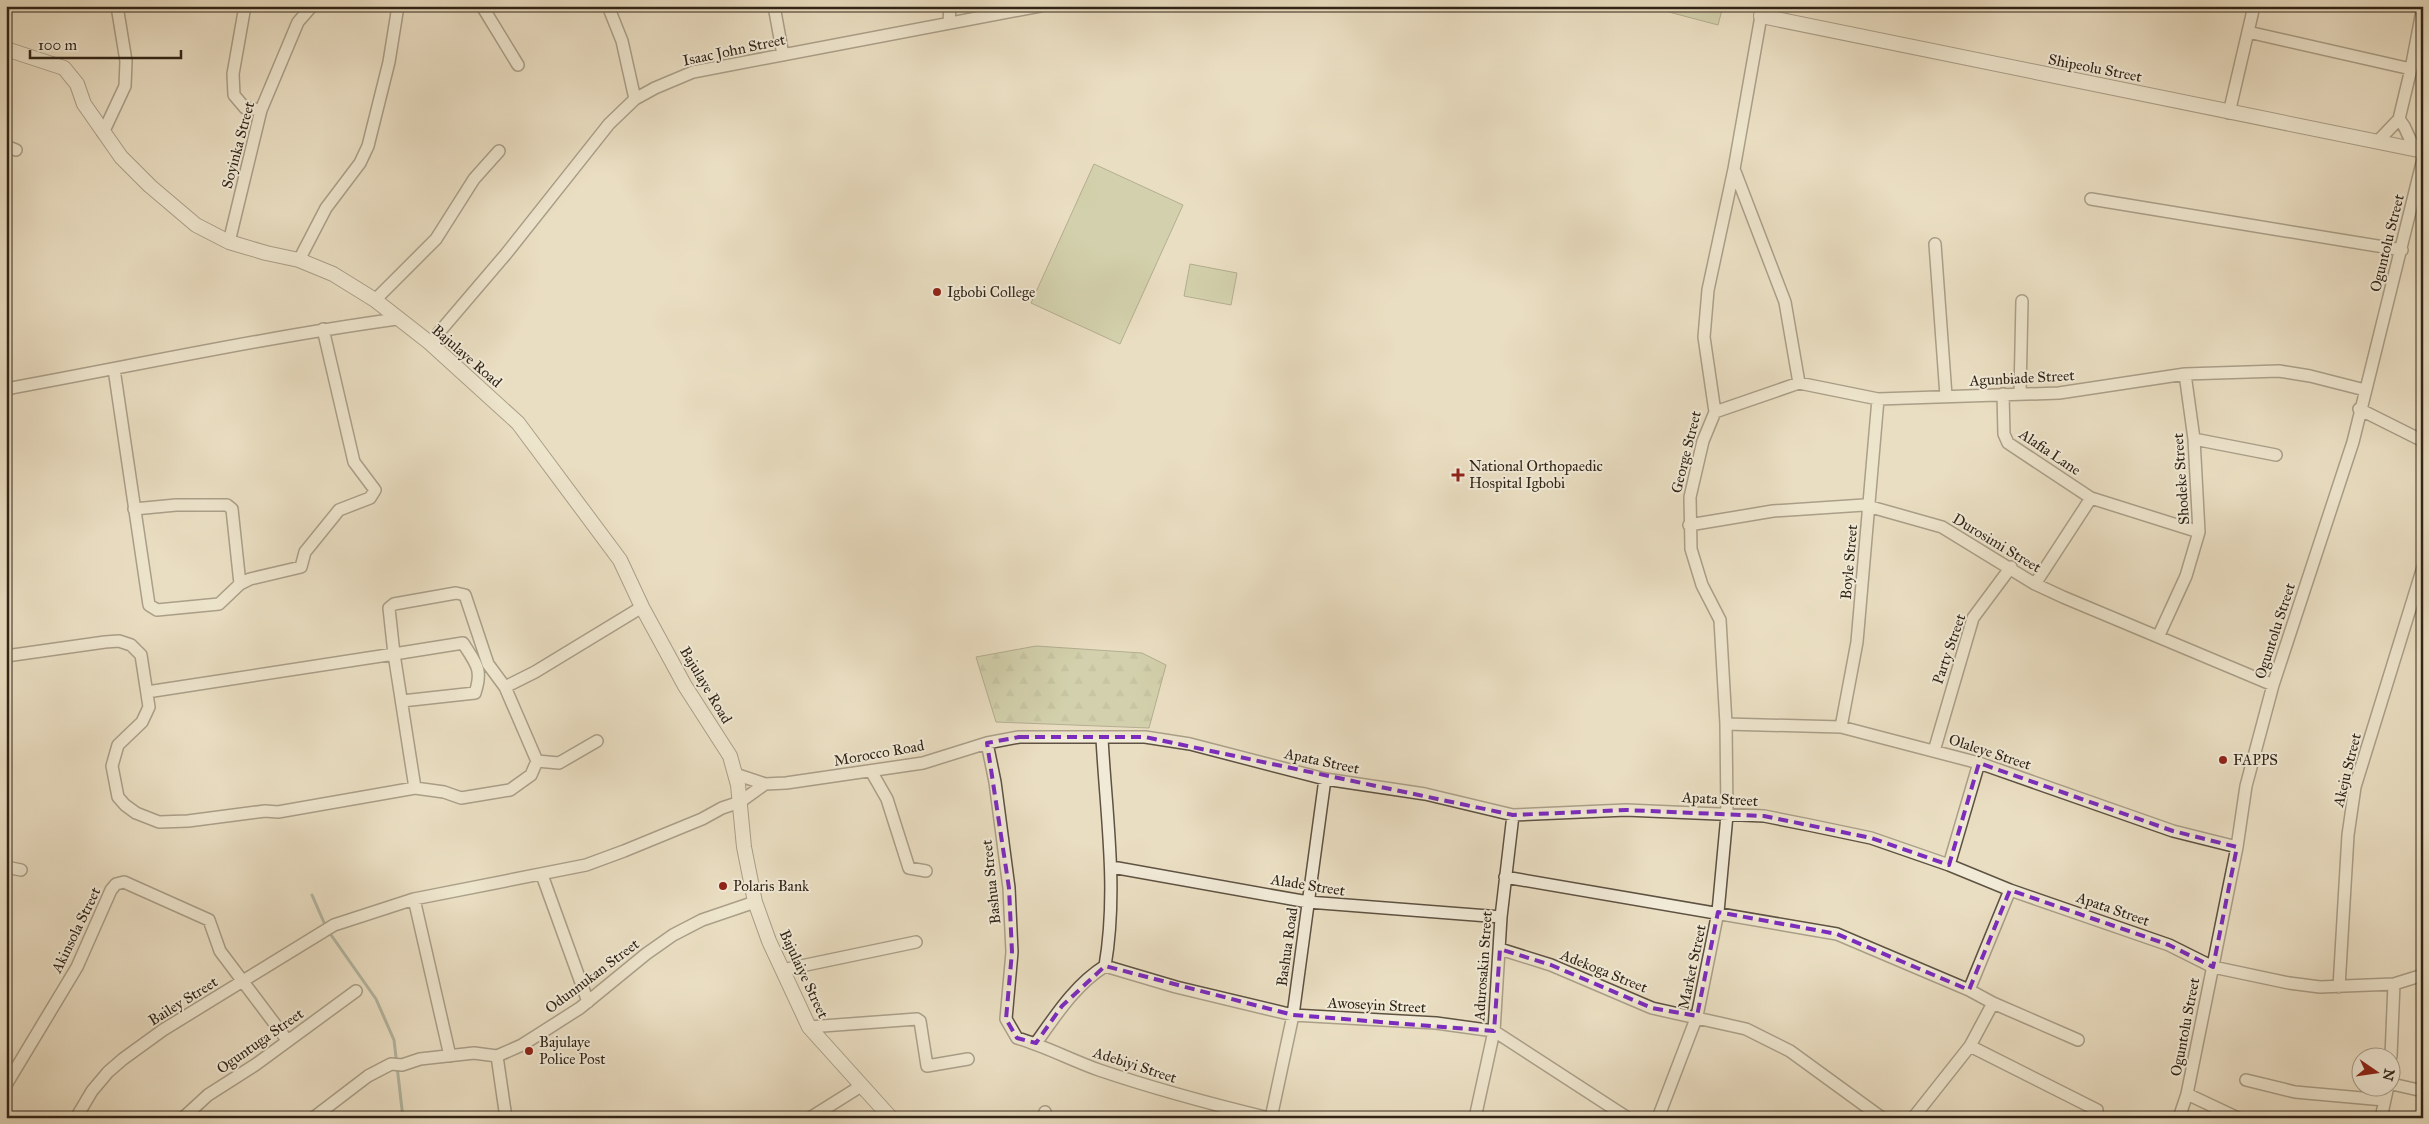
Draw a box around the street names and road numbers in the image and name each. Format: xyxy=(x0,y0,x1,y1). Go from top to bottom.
street label: Isaac John Street xyxy=(681,30,788,71)
street label: Shipeolu Street xyxy=(2047,50,2144,86)
street label: Soyinka Street xyxy=(218,99,258,190)
street label: Oguntolu Street xyxy=(2366,192,2408,294)
street label: Bajulaye Road xyxy=(428,321,506,391)
street label: Agunbiade Street xyxy=(1968,366,2076,390)
street label: George Street xyxy=(1667,408,1705,495)
street label: Alafia Lane xyxy=(2015,424,2084,479)
street label: Shodeke Street xyxy=(2169,432,2193,525)
street label: Durosimi Street xyxy=(1950,510,2045,577)
street label: Boyle Street xyxy=(1837,523,1861,600)
street label: Oguntolu Street xyxy=(2251,580,2299,681)
street label: Party Street xyxy=(1929,611,1970,687)
street label: Bajulaye Road xyxy=(676,643,736,727)
street label: Olaleye Street xyxy=(1947,730,2034,774)
street label: Akeju Street xyxy=(2329,731,2365,810)
street label: Morocco Road xyxy=(832,736,926,770)
street label: Apata Street xyxy=(1282,744,1362,778)
street label: Apata Street xyxy=(1681,788,1759,810)
street label: Bashua Street xyxy=(978,838,1004,925)
street label: Alade Street xyxy=(1269,870,1347,900)
street label: Akinsola Street xyxy=(47,884,105,977)
street label: Apata Street xyxy=(2073,888,2153,930)
street label: Bashua Road xyxy=(1273,906,1302,988)
street label: Adurosakin Street xyxy=(1470,910,1496,1023)
street label: Market Street xyxy=(1674,922,1710,1011)
street label: Bajulaiye Street xyxy=(776,927,833,1022)
street label: Odunnukan Street xyxy=(541,934,643,1017)
street label: Adekoga Street xyxy=(1557,945,1651,997)
street label: Bailey Street xyxy=(145,972,221,1029)
street label: Oguntolu Street xyxy=(2167,976,2204,1078)
street label: Awoseyin Street xyxy=(1326,993,1427,1017)
street label: Oguntuga Street xyxy=(213,1004,307,1078)
street label: Adebiyi Street xyxy=(1090,1043,1180,1087)

